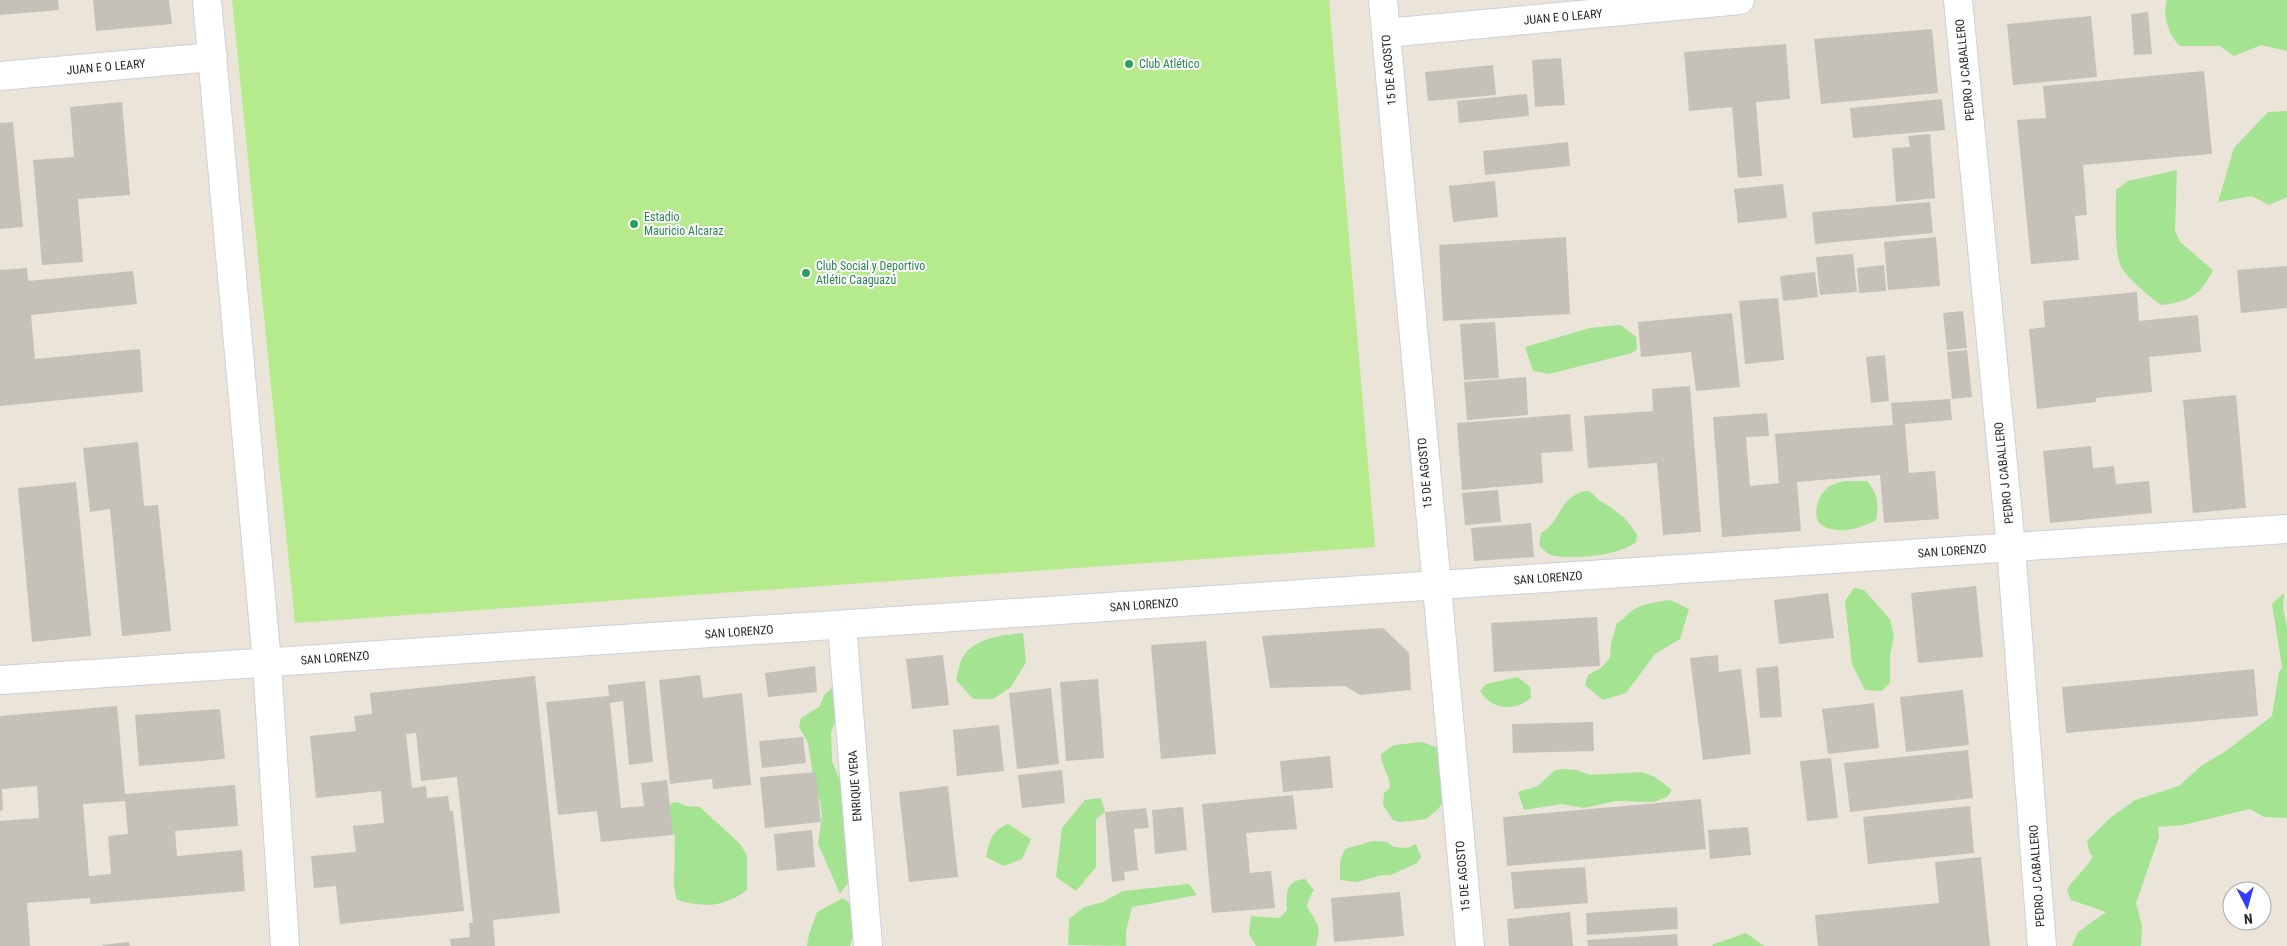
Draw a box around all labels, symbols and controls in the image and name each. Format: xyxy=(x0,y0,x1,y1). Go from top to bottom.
street label: JUAN E O LEARY xyxy=(1523,7,1604,27)
street label: PEDRO J CABALLERO xyxy=(1953,18,1977,122)
street label: 15 DE AGOSTO xyxy=(1379,34,1399,106)
street label: JUAN E O LEARY xyxy=(66,57,147,77)
place label: Club Atlético xyxy=(1139,57,1200,71)
marker: Club Atlético xyxy=(1123,58,1135,70)
place label: Estadio Mauricio Alcaraz xyxy=(644,210,724,238)
marker: Estadio Mauricio Alcaraz xyxy=(628,218,640,230)
place label: Club Social y Deportivo Atlétic Caaguazú xyxy=(816,259,925,287)
marker: Club Social y Deportivo Atlétic Caaguazú xyxy=(800,267,812,279)
street label: PEDRO J CABALLERO xyxy=(1992,421,2016,525)
street label: 15 DE AGOSTO xyxy=(1415,437,1435,509)
street label: SAN LORENZO xyxy=(1917,542,1987,560)
street label: SAN LORENZO xyxy=(1513,569,1583,587)
street label: SAN LORENZO xyxy=(1109,596,1179,614)
street label: SAN LORENZO xyxy=(704,623,774,641)
street label: SAN LORENZO xyxy=(300,649,370,667)
street label: ENRIQUE VERA xyxy=(846,750,864,822)
street label: PEDRO J CABALLERO xyxy=(2026,824,2048,928)
street label: 15 DE AGOSTO xyxy=(1453,840,1473,912)
north arrow xyxy=(2222,881,2272,931)
text: N xyxy=(2243,911,2253,927)

